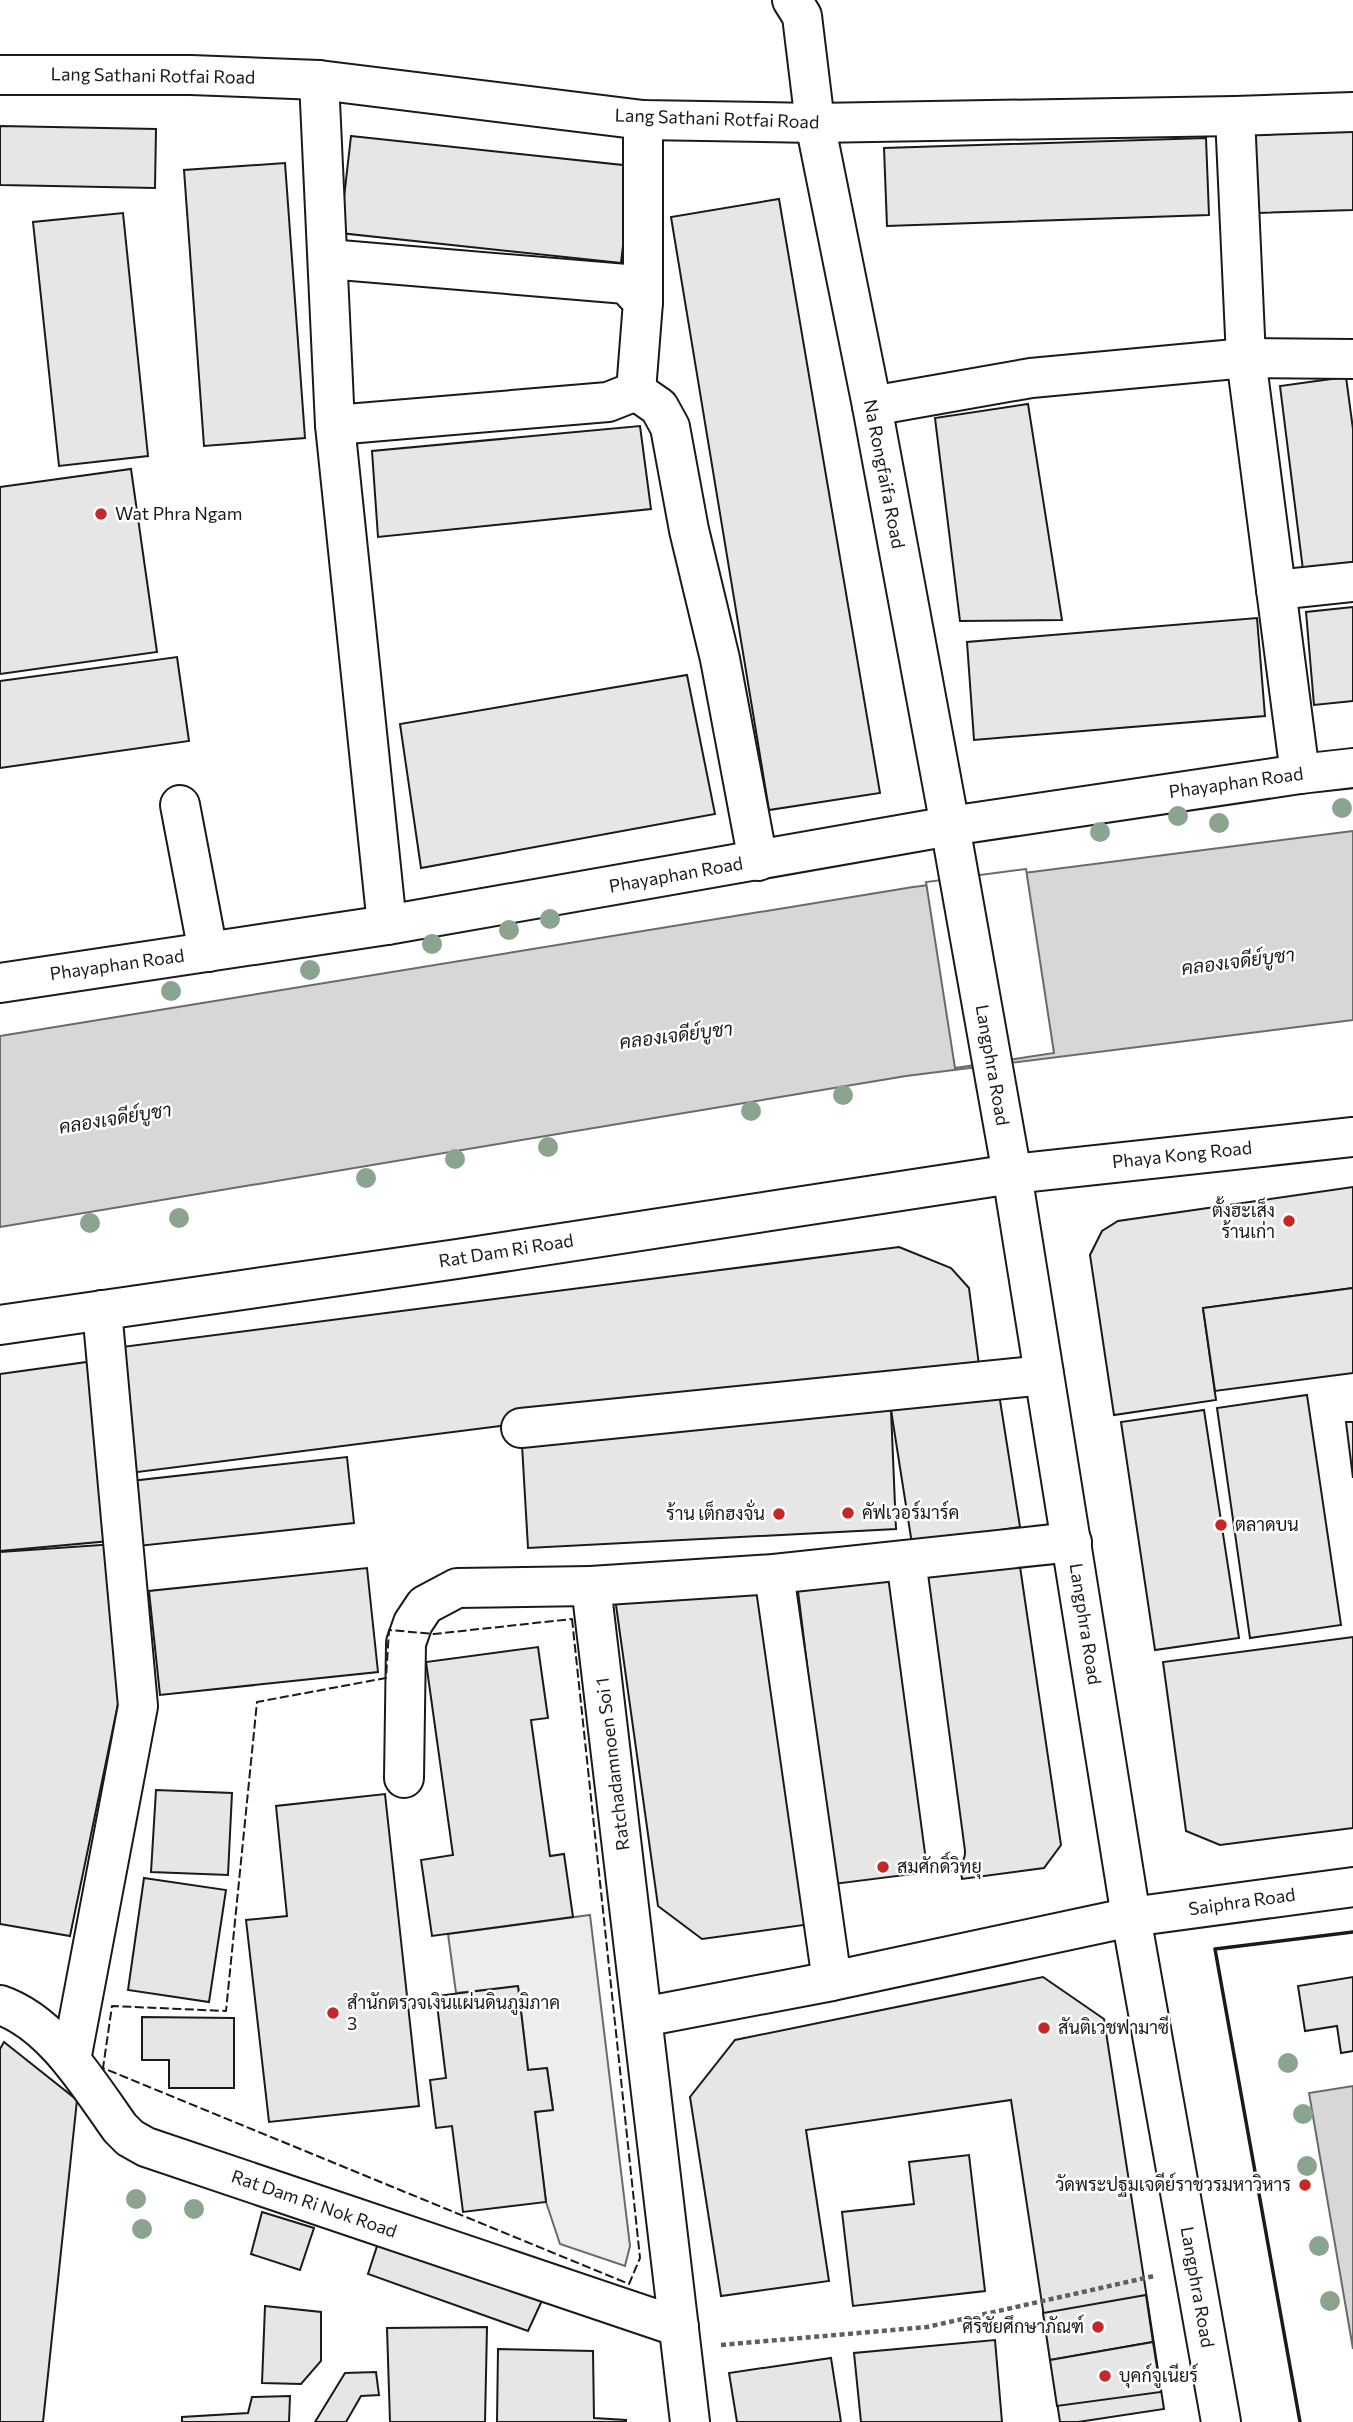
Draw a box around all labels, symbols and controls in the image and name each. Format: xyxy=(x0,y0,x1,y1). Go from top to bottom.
street label: Lang Sathani Rotfai Road xyxy=(51,62,256,88)
street label: Lang Sathani Rotfai Road xyxy=(614,103,820,133)
street label: Na Rongfaifa Road xyxy=(860,397,910,550)
place label: Wat Phra Ngam xyxy=(115,502,242,524)
marker: Wat Phra Ngam xyxy=(93,506,109,522)
street label: Phayaphan Road xyxy=(1167,762,1305,802)
street label: Phayaphan Road xyxy=(607,851,744,897)
water label: คลองเจดีย์บูชา xyxy=(1180,942,1296,982)
street label: Phayaphan Road xyxy=(48,944,186,984)
street label: Langphra Road xyxy=(972,1003,1014,1127)
water label: คลองเจดีย์บูชา xyxy=(618,1016,734,1056)
water label: คลองเจดีย์บูชา xyxy=(57,1097,173,1141)
street label: Phaya Kong Road xyxy=(1111,1136,1253,1172)
place label: ตั้งฮะเส็ง ร้านเก่า xyxy=(1212,1196,1275,1242)
marker: ตั้งฮะเส็ง ร้านเก่า xyxy=(1281,1213,1297,1229)
street label: Rat Dam Ri Road xyxy=(437,1228,575,1272)
place label: ร้าน เต็กฮงจั่น xyxy=(666,1499,765,1524)
place label: คัฟเวอร์มาร์ค xyxy=(862,1500,959,1523)
marker: คัฟเวอร์มาร์ค xyxy=(840,1505,856,1521)
marker: ร้าน เต็กฮงจั่น xyxy=(771,1506,787,1522)
place label: ตลาดบน xyxy=(1235,1513,1299,1535)
marker: ตลาดบน xyxy=(1213,1517,1229,1533)
street label: Langphra Road xyxy=(1066,1562,1106,1686)
street label: Ratchadamnoen Soi 1 xyxy=(590,1676,634,1852)
place label: สมศักดิ์วิทยุ xyxy=(897,1851,982,1879)
marker: สมศักดิ์วิทยุ xyxy=(875,1859,891,1875)
street label: Saiphra Road xyxy=(1187,1883,1297,1919)
place label: สำนักตรวจเงินแผ่นดินภูมิภาค 3 xyxy=(347,1991,560,2034)
marker: สำนักตรวจเงินแผ่นดินภูมิภาค 3 xyxy=(325,2005,341,2021)
place label: สันติเวชฟามาซี xyxy=(1058,2015,1169,2038)
marker: สันติเวชฟามาซี xyxy=(1036,2020,1052,2036)
street label: Rat Dam Ri Nok Road xyxy=(229,2164,400,2242)
place label: วัดพระปฐมเจดีย์ราชวรมหาวิหาร xyxy=(1055,2172,1291,2197)
marker: วัดพระปฐมเจดีย์ราชวรมหาวิหาร xyxy=(1297,2177,1313,2193)
street label: Langphra Road xyxy=(1177,2225,1219,2349)
place label: ศิริชัยศึกษาภัณฑ์ xyxy=(962,2314,1084,2337)
marker: ศิริชัยศึกษาภัณฑ์ xyxy=(1090,2319,1106,2335)
place label: บุคก์จูเนียร์ xyxy=(1119,2363,1198,2389)
marker: บุคก์จูเนียร์ xyxy=(1097,2368,1113,2384)

